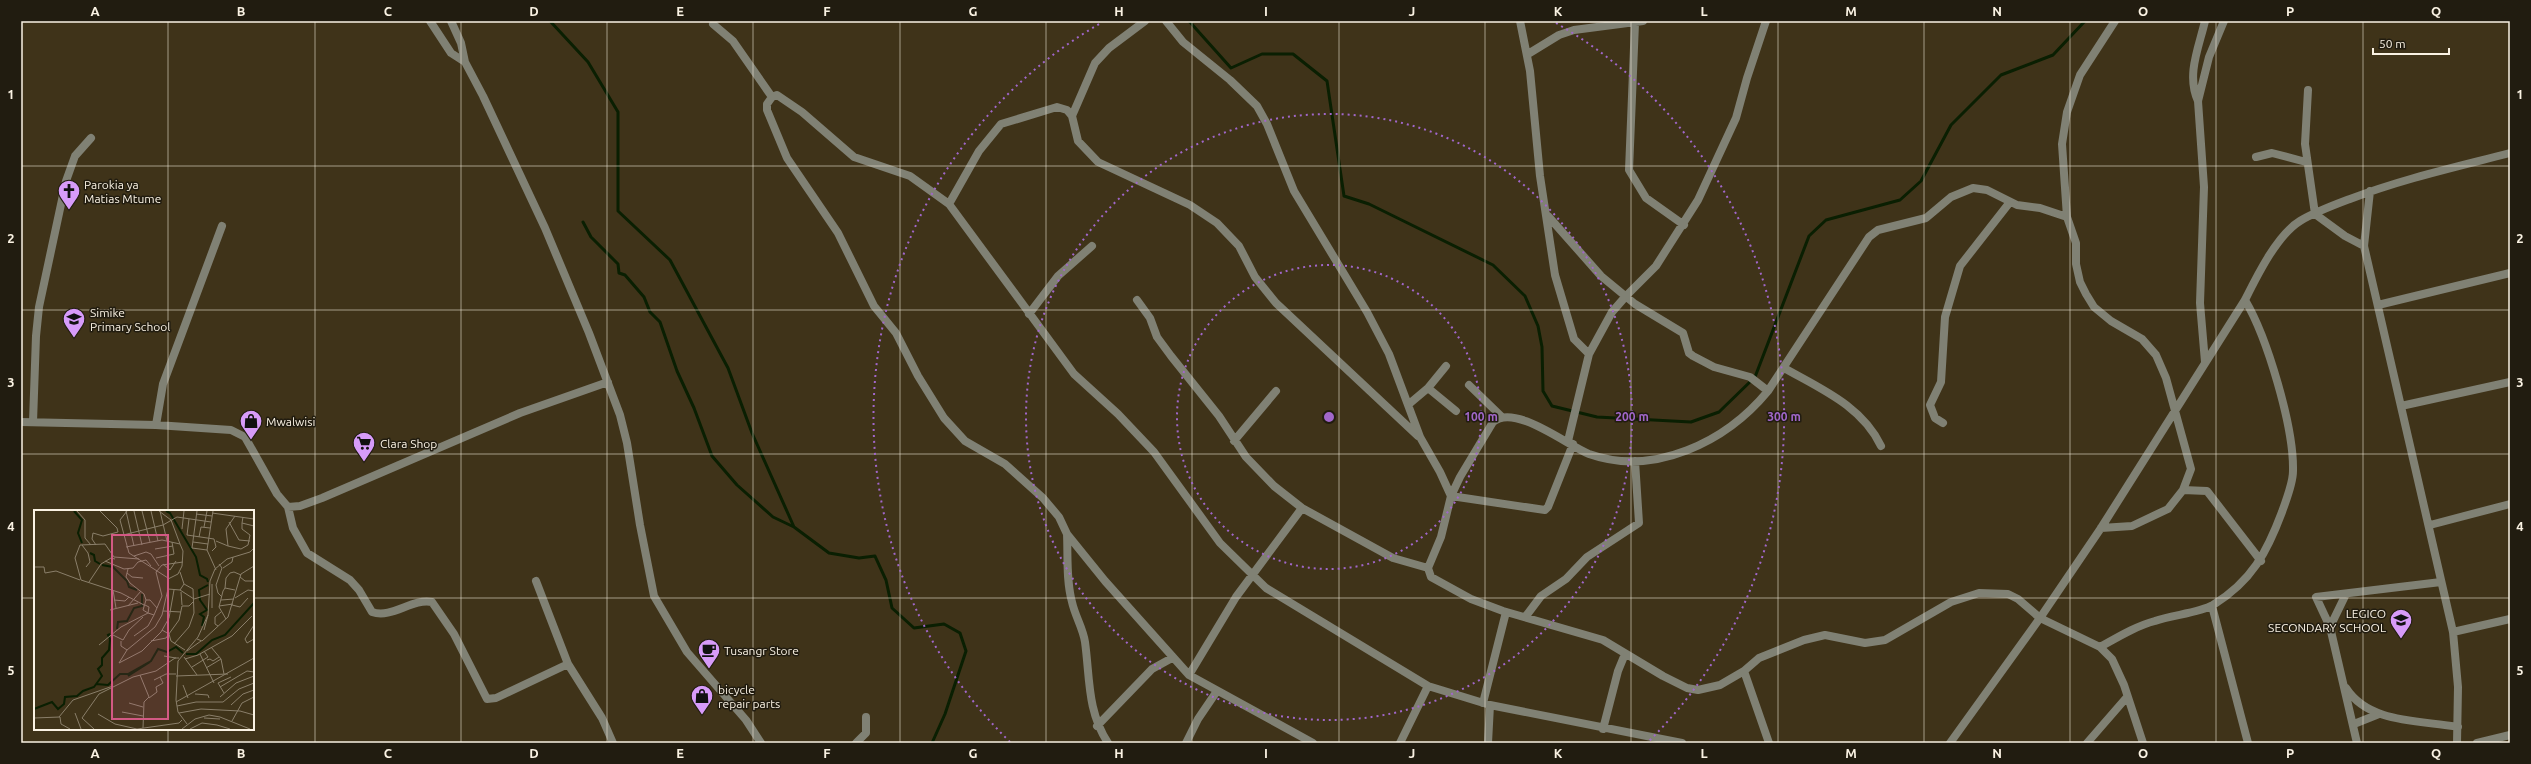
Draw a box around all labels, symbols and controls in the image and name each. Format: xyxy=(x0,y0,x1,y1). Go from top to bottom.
text: A xyxy=(90,4,100,18)
text: B xyxy=(237,4,246,18)
text: C xyxy=(384,4,393,18)
text: D xyxy=(529,4,539,18)
text: E xyxy=(676,4,684,18)
text: F xyxy=(823,4,831,18)
text: G xyxy=(969,4,978,18)
text: H xyxy=(1114,4,1124,18)
text: I xyxy=(1264,4,1268,18)
text: J xyxy=(1409,4,1415,18)
text: K xyxy=(1554,4,1563,18)
text: L xyxy=(1700,4,1708,18)
text: M xyxy=(1845,4,1857,18)
text: N xyxy=(1992,4,2002,18)
text: O xyxy=(2138,4,2148,18)
text: P xyxy=(2286,4,2294,18)
text: Q xyxy=(2431,4,2441,18)
scale bar xyxy=(2373,30,2449,56)
text: 50 m xyxy=(2379,37,2406,50)
text: 1 xyxy=(7,87,15,101)
text: 1 xyxy=(2516,87,2524,101)
church icon: Parokia ya Matias Mtume xyxy=(56,178,82,211)
place label: Parokia ya Matias Mtume xyxy=(84,178,161,205)
text: 2 xyxy=(7,231,15,245)
text: 2 xyxy=(2516,231,2524,245)
school or university icon: Simike Primary School xyxy=(61,306,87,339)
place label: Simike Primary School xyxy=(90,306,170,333)
text: 3 xyxy=(7,375,15,389)
text: 3 xyxy=(2516,375,2524,389)
shop icon: Mwalwisi xyxy=(238,408,264,441)
centre of rings xyxy=(1322,410,1336,424)
text: 100 m xyxy=(1464,410,1498,423)
text: 200 m xyxy=(1615,410,1649,423)
text: 300 m xyxy=(1767,410,1801,423)
place label: Mwalwisi xyxy=(266,415,315,428)
supermarket icon: Clara Shop xyxy=(351,430,377,463)
place label: Clara Shop xyxy=(380,437,437,450)
inset map xyxy=(34,510,254,730)
text: 4 xyxy=(7,519,15,533)
text: 4 xyxy=(2516,519,2524,533)
place label: LEGICO SECONDARY SCHOOL xyxy=(2268,607,2386,634)
school or university icon: LEGICO SECONDARY SCHOOL xyxy=(2388,607,2414,640)
cafe icon: Tusangr Store xyxy=(696,637,722,670)
place label: Tusangr Store xyxy=(724,644,799,657)
text: 5 xyxy=(7,663,15,677)
text: 5 xyxy=(2516,663,2524,677)
shop icon: bicycle repair parts xyxy=(689,683,715,716)
place label: bicycle repair parts xyxy=(718,683,780,710)
text: A xyxy=(90,746,100,760)
text: B xyxy=(237,746,246,760)
text: C xyxy=(384,746,393,760)
text: D xyxy=(529,746,539,760)
text: E xyxy=(676,746,684,760)
text: F xyxy=(823,746,831,760)
text: G xyxy=(969,746,978,760)
text: H xyxy=(1114,746,1124,760)
text: I xyxy=(1264,746,1268,760)
text: J xyxy=(1409,746,1415,760)
text: K xyxy=(1554,746,1563,760)
text: L xyxy=(1700,746,1708,760)
text: M xyxy=(1845,746,1857,760)
text: N xyxy=(1992,746,2002,760)
text: O xyxy=(2138,746,2148,760)
text: P xyxy=(2286,746,2294,760)
text: Q xyxy=(2431,746,2441,760)

